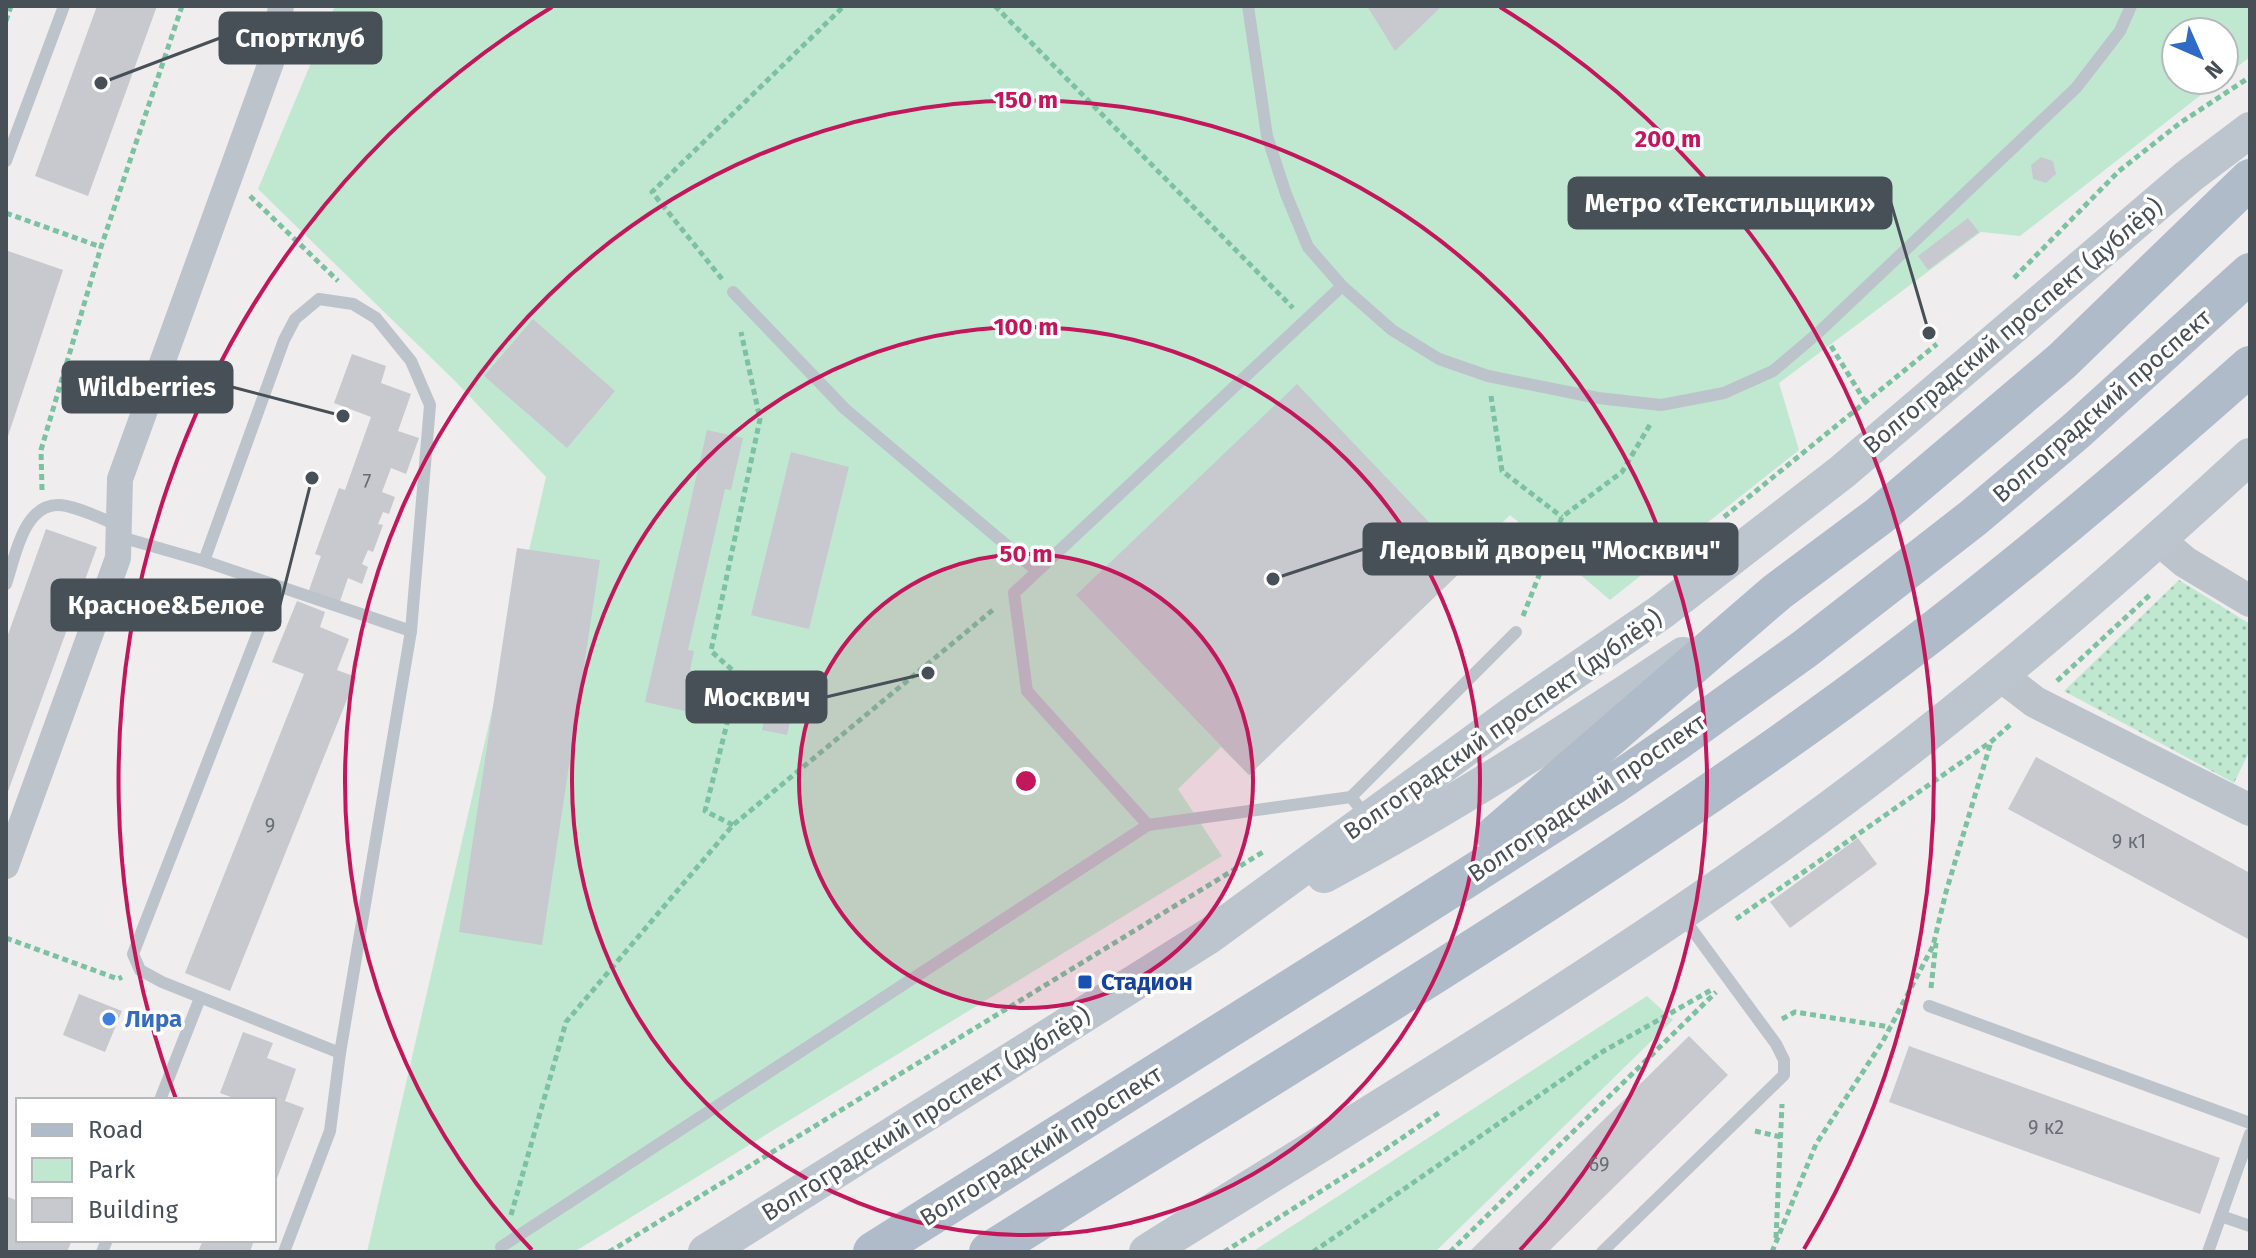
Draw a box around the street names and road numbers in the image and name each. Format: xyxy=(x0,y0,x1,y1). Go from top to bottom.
street label: Волгоградский проспект (дублёр) xyxy=(1857,192,2169,460)
street label: Волгоградский проспект xyxy=(1987,303,2217,509)
street label: Волгоградский проспект (дублёр) xyxy=(1338,604,1668,846)
street label: Волгоградский проспект xyxy=(1463,708,1711,888)
street label: Волгоградский проспект (дублёр) xyxy=(756,1001,1096,1227)
street label: Волгоградский проспект xyxy=(915,1060,1167,1232)

